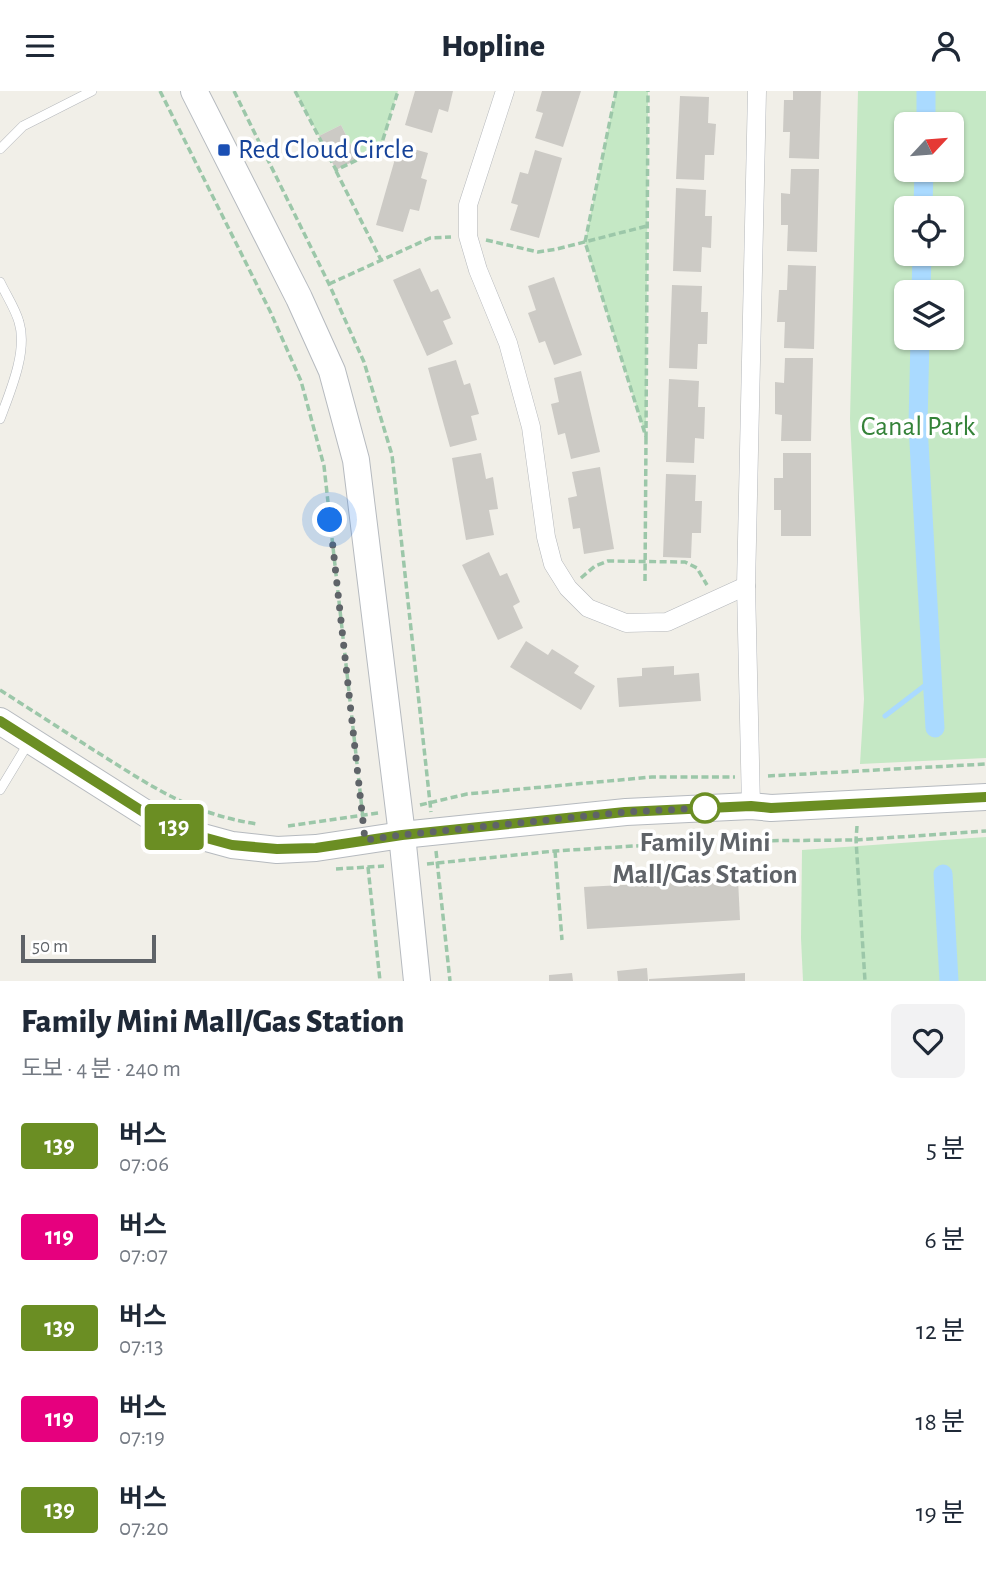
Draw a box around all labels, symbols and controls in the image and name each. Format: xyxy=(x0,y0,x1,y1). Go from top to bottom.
icon: menu xyxy=(21,27,59,65)
icon: person xyxy=(927,27,965,65)
text: Hopline xyxy=(441,30,545,62)
north arrow xyxy=(894,112,964,182)
map controls xyxy=(894,112,964,350)
place label: Red Cloud Circle xyxy=(238,136,414,164)
marker: Red Cloud Circle xyxy=(216,142,232,158)
button: locate xyxy=(894,196,964,266)
button: layers xyxy=(894,280,964,350)
park label: Canal Park xyxy=(861,413,975,441)
your location xyxy=(312,502,347,537)
marker: Family Mini Mall/Gas Station xyxy=(690,793,720,823)
line badge: 139 xyxy=(134,804,214,850)
text: 139 xyxy=(159,815,189,839)
place label: Family Mini Mall/Gas Station xyxy=(612,829,798,889)
scale bar xyxy=(21,932,156,964)
text: 50 m xyxy=(32,937,68,956)
button: heart xyxy=(891,1004,965,1078)
text: Family Mini Mall/Gas Station xyxy=(21,1006,404,1039)
text: 도보 · 4 분 · 240 m xyxy=(21,1058,181,1081)
text: 버스 xyxy=(119,1122,167,1148)
text: 139 xyxy=(44,1134,75,1158)
text: 5 분 xyxy=(926,1136,965,1162)
text: 07:06 xyxy=(119,1153,169,1176)
text: 버스 xyxy=(119,1213,167,1239)
text: 119 xyxy=(45,1225,74,1249)
text: 6 분 xyxy=(925,1227,965,1253)
text: 07:07 xyxy=(119,1244,168,1267)
text: 버스 xyxy=(119,1304,167,1330)
text: 139 xyxy=(44,1316,75,1340)
text: 12 분 xyxy=(916,1318,965,1344)
text: 07:13 xyxy=(119,1335,163,1358)
text: 버스 xyxy=(119,1395,167,1421)
text: 119 xyxy=(45,1407,74,1431)
text: 18 분 xyxy=(916,1409,965,1435)
text: 07:19 xyxy=(119,1426,165,1449)
text: 버스 xyxy=(119,1486,167,1512)
text: 139 xyxy=(44,1498,75,1522)
text: 19 분 xyxy=(916,1500,965,1526)
text: 07:20 xyxy=(119,1517,169,1540)

